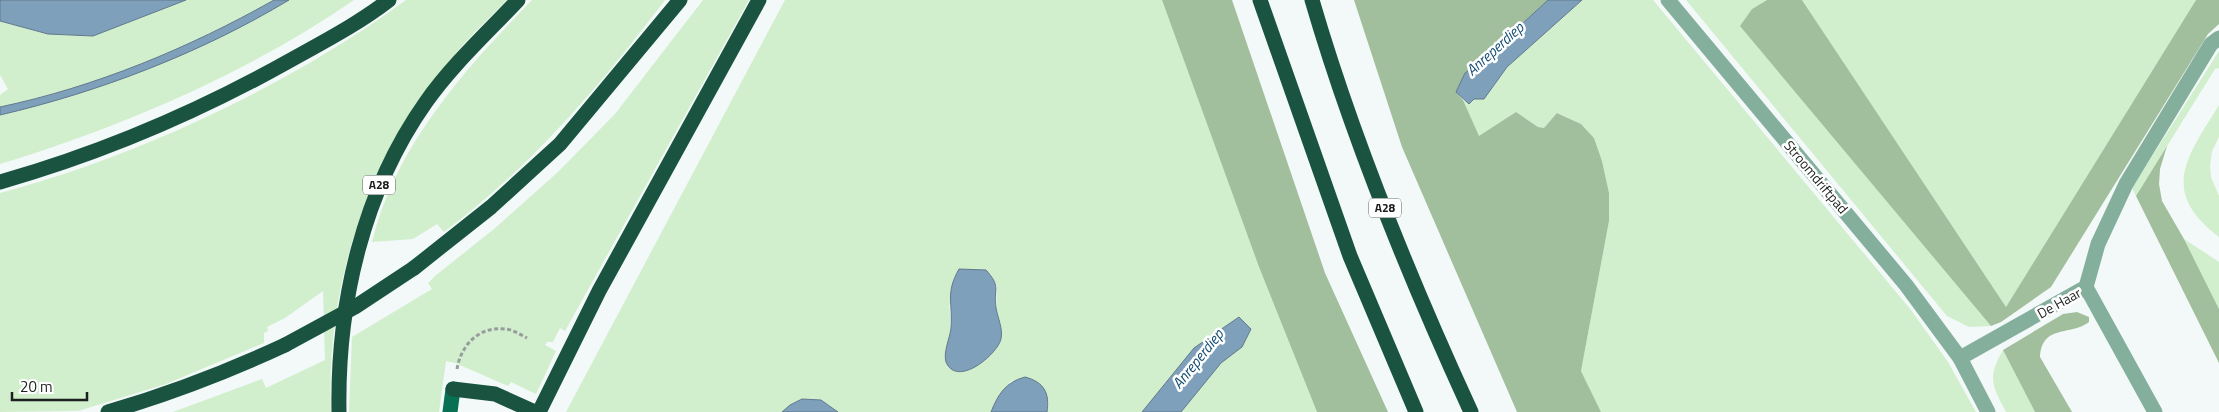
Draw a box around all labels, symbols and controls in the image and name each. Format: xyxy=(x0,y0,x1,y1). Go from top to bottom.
water label: Anreperdiep xyxy=(1461,16,1529,81)
street label: Stroomdriftpad xyxy=(1779,135,1853,218)
road number: A28 xyxy=(363,176,395,194)
road number: A28 xyxy=(1369,198,1401,218)
street label: De Haar xyxy=(2033,282,2085,323)
water label: Anreperdiep xyxy=(1166,323,1229,394)
scale bar xyxy=(12,370,88,402)
text: 20 m xyxy=(20,375,53,398)

